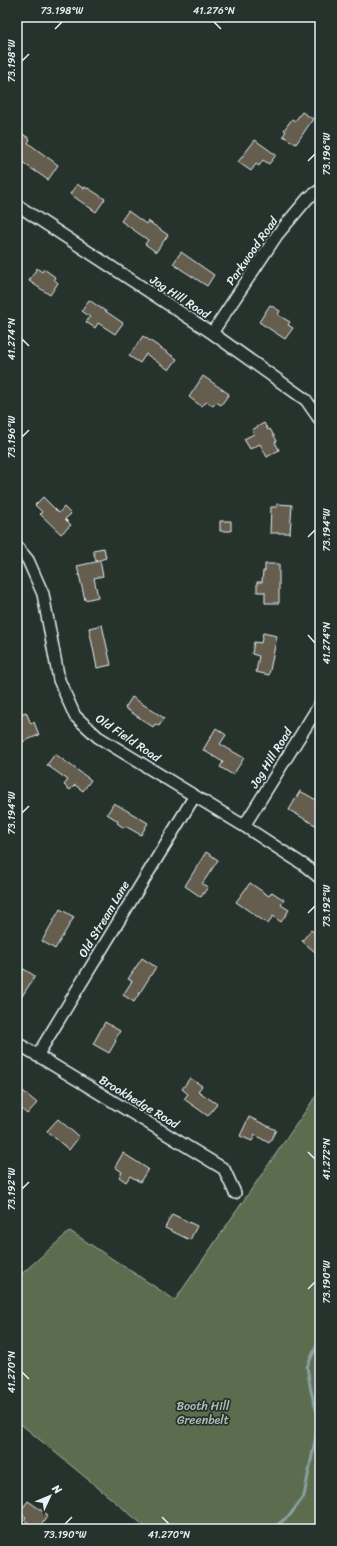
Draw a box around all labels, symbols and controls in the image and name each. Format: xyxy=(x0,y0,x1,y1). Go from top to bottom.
text: 73.198°W xyxy=(41,2,84,20)
text: 41.276°N xyxy=(193,2,235,20)
text: 73.198°W xyxy=(3,39,21,82)
text: 73.196°W xyxy=(318,133,336,175)
street label: Parkwood Road xyxy=(220,211,284,290)
street label: Jog Hill Road xyxy=(145,269,216,326)
text: 41.274°N xyxy=(3,318,21,360)
text: 73.196°W xyxy=(3,416,21,458)
text: 73.194°W xyxy=(318,508,336,551)
text: 41.274°N xyxy=(318,622,336,664)
street label: Old Field Road xyxy=(91,708,166,768)
street label: Jog Hill Road xyxy=(243,722,299,794)
text: 73.194°W xyxy=(3,791,21,834)
street label: Old Stream Lane xyxy=(72,876,136,962)
text: 73.192°W xyxy=(318,885,336,927)
street label: Brookhedge Road xyxy=(95,1069,184,1135)
text: 41.272°N xyxy=(318,1138,336,1180)
text: 73.192°W xyxy=(3,1168,21,1210)
text: 73.190°W xyxy=(318,1260,336,1303)
text: 41.270°N xyxy=(3,1351,21,1393)
park label: Booth Hill Greenbelt xyxy=(176,1395,230,1431)
north arrow xyxy=(30,1476,70,1516)
text: N xyxy=(47,1479,67,1499)
text: 73.190°W xyxy=(44,1526,87,1544)
text: 41.270°N xyxy=(148,1526,190,1544)

